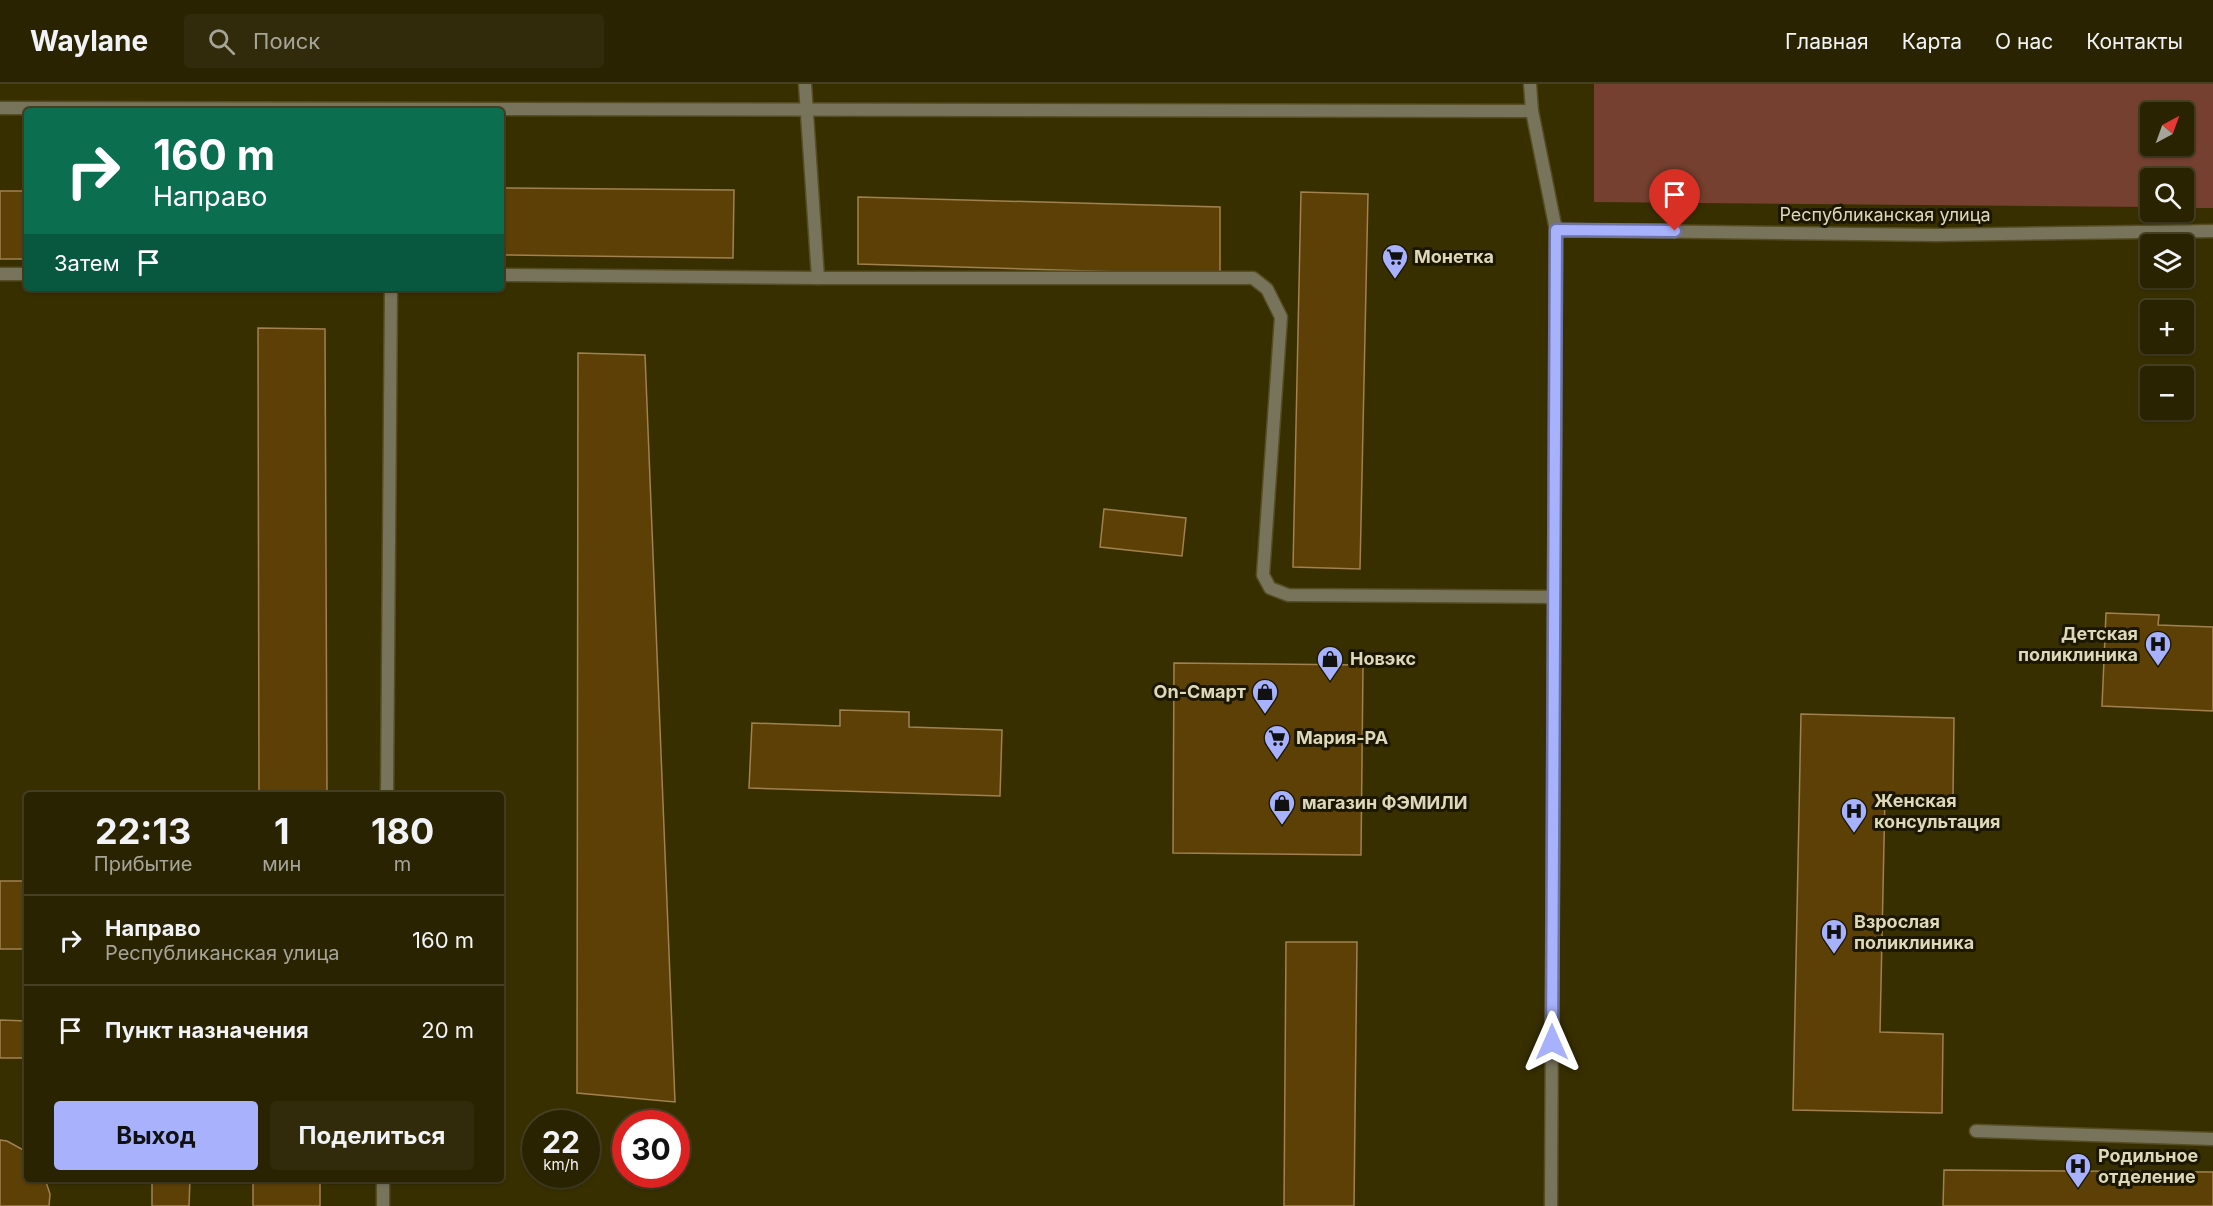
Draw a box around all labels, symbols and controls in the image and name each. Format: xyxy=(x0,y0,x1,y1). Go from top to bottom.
search box xyxy=(184,14,604,68)
text: Waylane xyxy=(30,24,148,58)
icon: search xyxy=(205,25,238,58)
text: Поиск xyxy=(253,28,320,54)
text: Главная xyxy=(1785,29,1869,54)
text: Карта xyxy=(1902,29,1962,54)
text: О нас xyxy=(1995,29,2053,54)
text: Контакты xyxy=(2086,29,2183,54)
north arrow xyxy=(2140,102,2194,156)
map controls xyxy=(2140,102,2194,420)
text: 160 m xyxy=(153,129,275,180)
icon: right xyxy=(54,132,132,210)
button: search xyxy=(2140,168,2194,222)
pin xyxy=(1649,169,1700,231)
icon: arrive xyxy=(1658,178,1691,211)
text: Направо xyxy=(153,180,268,213)
street label: Республиканская улица xyxy=(1779,204,1991,225)
button: layers xyxy=(2140,234,2194,288)
supermarket icon: Монетка xyxy=(1380,242,1410,280)
icon: arrive xyxy=(132,246,165,279)
place label: Монетка xyxy=(1414,246,1494,267)
text: Затем xyxy=(54,250,120,276)
button: + xyxy=(2140,300,2194,354)
button: − xyxy=(2140,366,2194,420)
place label: Детская поликлиника xyxy=(2018,623,2138,665)
hospital icon: Детская поликлиника xyxy=(2143,629,2173,667)
shop icon: Новэкс xyxy=(1315,644,1345,682)
place label: Новэкс xyxy=(1350,648,1416,669)
shop icon: On-Смарт xyxy=(1250,677,1280,715)
place label: On-Смарт xyxy=(1154,681,1246,702)
supermarket icon: Мария-РА xyxy=(1262,723,1292,761)
place label: Мария-РА xyxy=(1296,727,1388,748)
shop icon: магазин ФЭМИЛИ xyxy=(1267,788,1297,826)
place label: Женская консультация xyxy=(1874,790,2000,832)
place label: магазин ФЭМИЛИ xyxy=(1302,792,1468,813)
hospital icon: Женская консультация xyxy=(1839,796,1869,834)
text: 22:13 xyxy=(95,809,191,853)
text: 1 xyxy=(274,809,289,853)
text: 180 xyxy=(371,809,434,853)
text: Прибытие xyxy=(94,852,192,876)
text: мин xyxy=(262,852,301,876)
text: m xyxy=(394,852,411,876)
place label: Взрослая поликлиника xyxy=(1854,911,1974,953)
text: Направо xyxy=(105,915,201,941)
hospital icon: Взрослая поликлиника xyxy=(1819,917,1849,955)
icon: right xyxy=(54,924,87,957)
text: 160 m xyxy=(412,927,474,953)
text: Республиканская улица xyxy=(105,941,340,965)
position arrow xyxy=(1520,1010,1584,1074)
icon: arrive xyxy=(54,1014,87,1047)
text: Пункт назначения xyxy=(105,1017,309,1043)
text: 20 m xyxy=(421,1017,474,1043)
button: Выход xyxy=(54,1101,258,1170)
button: Поделиться xyxy=(270,1101,474,1170)
speed limit sign: 30 xyxy=(612,1110,690,1188)
text: 22 xyxy=(542,1124,580,1160)
place label: Родильное отделение xyxy=(2098,1145,2199,1187)
hospital icon: Родильное отделение xyxy=(2063,1151,2093,1189)
text: km/h xyxy=(543,1155,579,1174)

